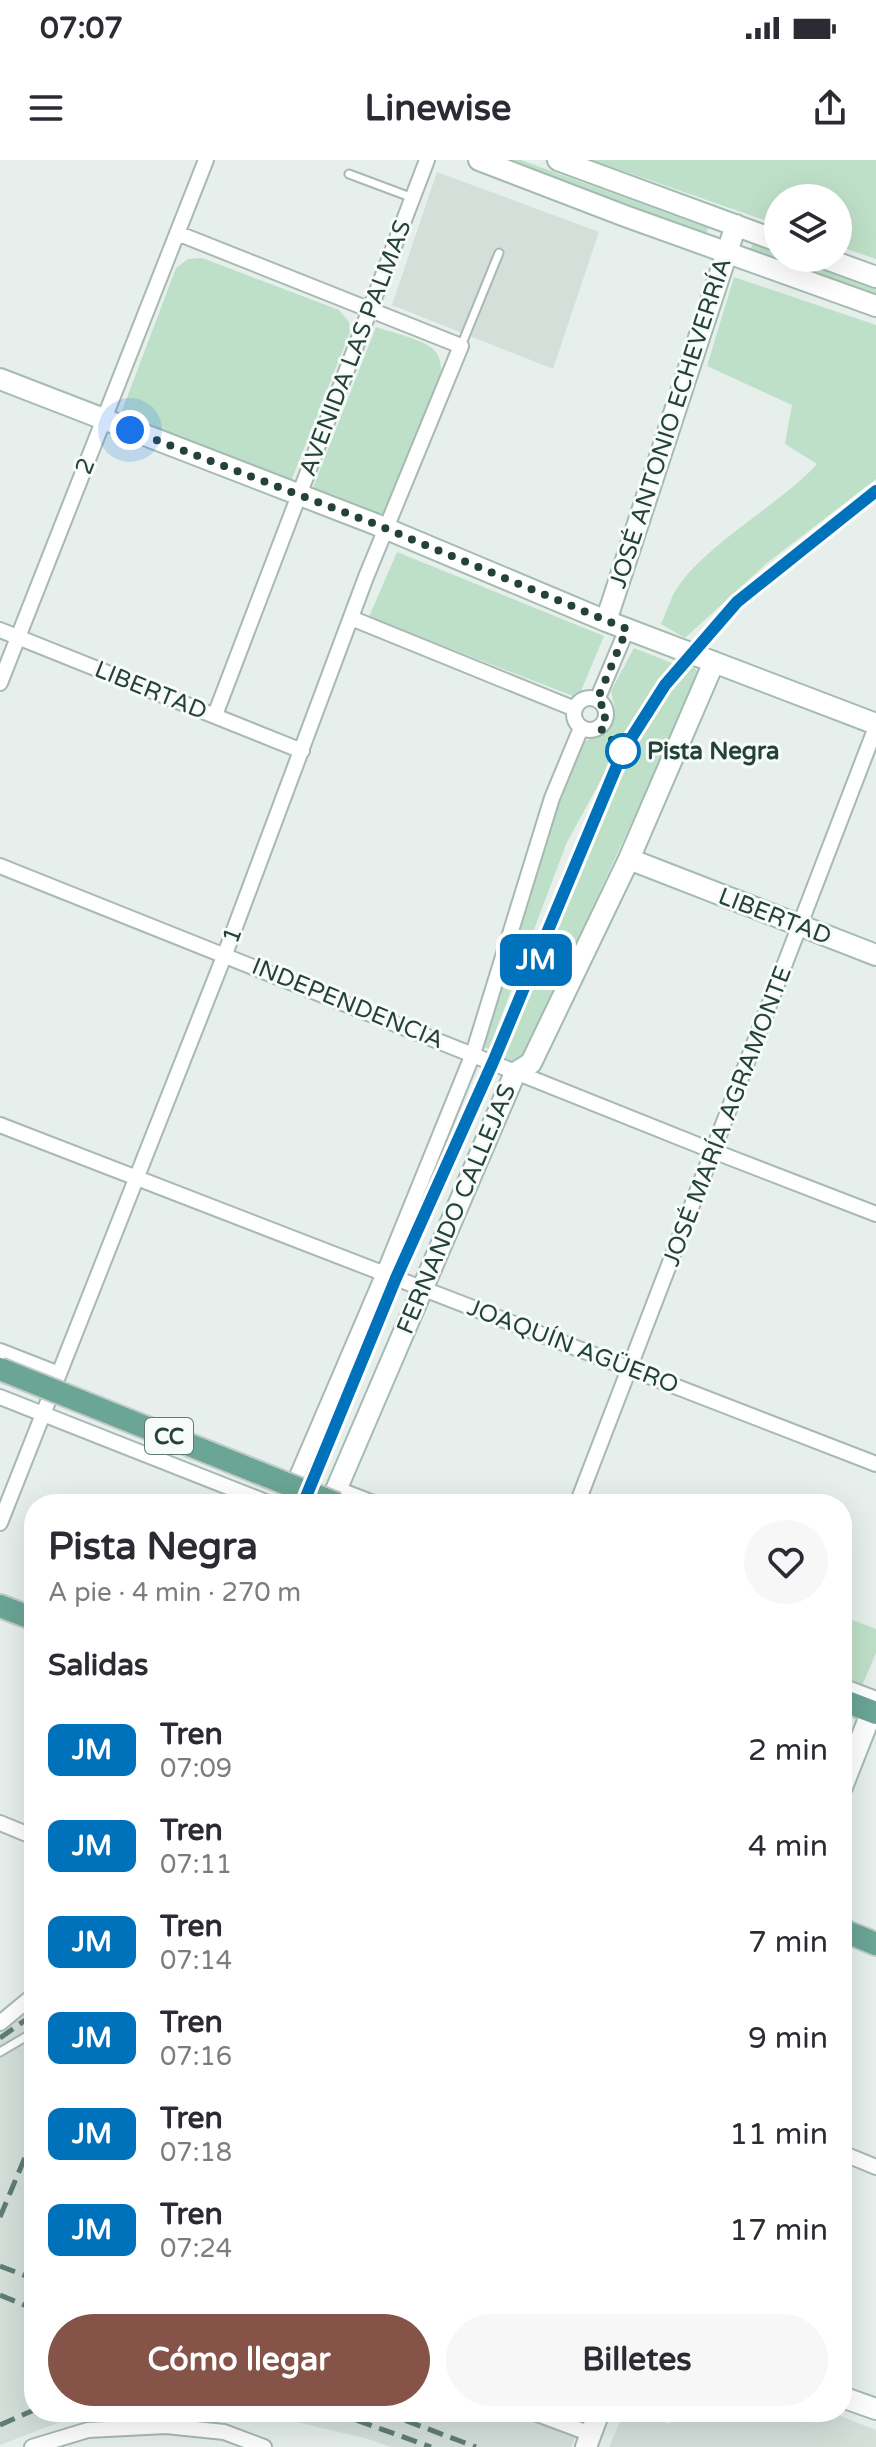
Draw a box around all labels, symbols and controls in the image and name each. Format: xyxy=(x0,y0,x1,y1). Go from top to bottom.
text: 07:07 xyxy=(40,10,123,47)
icon: menu xyxy=(24,86,68,130)
icon: share xyxy=(808,86,852,130)
text: Linewise xyxy=(365,87,511,130)
map controls xyxy=(764,184,852,272)
button: layers xyxy=(764,184,852,272)
street label: AVENIDA LAS PALMAS xyxy=(293,216,418,480)
street label: JOSÉ ANTONIO ECHEVERRÍA xyxy=(602,254,738,592)
your location xyxy=(110,410,150,450)
street label: 2 xyxy=(69,454,102,478)
street label: LIBERTAD xyxy=(90,655,211,726)
marker: Pista Negra xyxy=(606,734,640,768)
place label: Pista Negra xyxy=(647,737,780,766)
street label: LIBERTAD xyxy=(714,882,835,951)
street label: 1 xyxy=(216,923,249,947)
line badge: JM xyxy=(500,934,572,986)
text: JM xyxy=(516,943,556,977)
street label: INDEPENDENCIA xyxy=(248,952,448,1055)
street label: JOSÉ MARÍA AGRAMONTE xyxy=(656,962,798,1270)
street label: FERNANDO CALLEJAS xyxy=(391,1080,522,1338)
street label: JOAQUÍN AGÜERO xyxy=(463,1292,683,1400)
road number: CC xyxy=(145,1418,193,1454)
button: heart xyxy=(744,1520,828,1604)
text: Pista Negra xyxy=(48,1524,258,1570)
text: A pie · 4 min · 270 m xyxy=(48,1577,301,1608)
text: Salidas xyxy=(48,1647,148,1684)
text: Tren xyxy=(160,1716,223,1753)
text: 2 min xyxy=(748,1732,828,1769)
text: JM xyxy=(72,1733,112,1767)
text: 07:09 xyxy=(160,1753,232,1784)
text: Tren xyxy=(160,1812,223,1849)
text: 4 min xyxy=(748,1828,828,1865)
text: JM xyxy=(72,1829,112,1863)
text: 07:11 xyxy=(160,1849,232,1880)
text: Tren xyxy=(160,1908,223,1945)
text: 7 min xyxy=(748,1924,828,1961)
text: JM xyxy=(72,1925,112,1959)
text: 07:14 xyxy=(160,1945,232,1976)
text: Tren xyxy=(160,2004,223,2041)
text: 9 min xyxy=(748,2020,828,2057)
text: JM xyxy=(72,2021,112,2055)
text: 07:16 xyxy=(160,2041,232,2072)
text: Tren xyxy=(160,2100,223,2137)
text: 11 min xyxy=(729,2116,828,2153)
text: JM xyxy=(72,2117,112,2151)
text: 07:18 xyxy=(160,2137,232,2168)
text: Tren xyxy=(160,2196,223,2233)
text: 17 min xyxy=(729,2212,828,2249)
text: JM xyxy=(72,2213,112,2247)
text: 07:24 xyxy=(160,2233,232,2264)
button: Cómo llegar xyxy=(48,2314,430,2406)
button: Billetes xyxy=(446,2314,828,2406)

